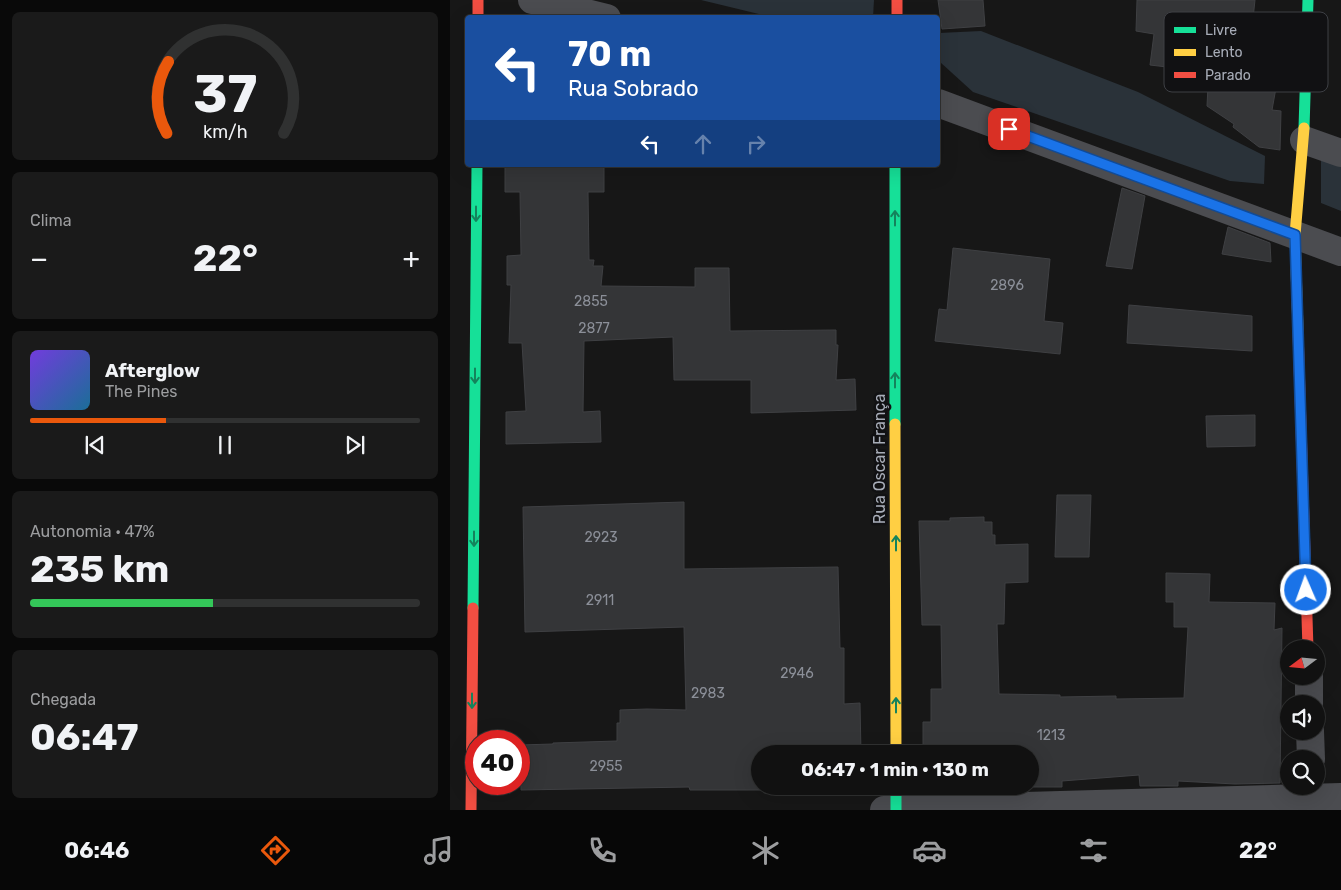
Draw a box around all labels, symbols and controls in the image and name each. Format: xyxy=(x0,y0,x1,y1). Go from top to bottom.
legend xyxy=(1164,12,1328,92)
text: Livre xyxy=(1205,22,1237,39)
text: 70 m xyxy=(568,33,651,75)
icon: left xyxy=(485,35,550,100)
text: Lento xyxy=(1205,44,1242,61)
text: 37 xyxy=(193,63,257,125)
text: Parado xyxy=(1205,67,1251,84)
text: Rua Sobrado xyxy=(568,75,699,102)
pin xyxy=(988,108,1030,150)
icon: arrive xyxy=(995,115,1023,143)
text: km/h xyxy=(203,121,247,142)
icon: left xyxy=(636,130,664,158)
icon: ahead xyxy=(689,130,717,158)
icon: right xyxy=(742,130,770,158)
one-way arrow xyxy=(471,205,481,221)
one-way arrow xyxy=(890,210,900,226)
text: Clima xyxy=(30,211,71,230)
text: 22° xyxy=(193,235,258,281)
text: − xyxy=(30,242,48,275)
text: + xyxy=(403,242,420,275)
house number: 2896 xyxy=(990,277,1024,294)
house number: 2855 xyxy=(574,293,608,310)
house number: 2877 xyxy=(578,320,610,337)
text: Afterglow xyxy=(105,359,200,382)
one-way arrow xyxy=(470,368,480,384)
one-way arrow xyxy=(890,372,900,388)
text: The Pines xyxy=(105,382,178,401)
street label: Rua Oscar França xyxy=(870,394,889,524)
icon: previous xyxy=(81,431,109,459)
icon: pause xyxy=(211,431,239,459)
icon: next xyxy=(341,431,369,459)
text: Autonomia · 47% xyxy=(30,522,155,541)
house number: 2923 xyxy=(584,529,618,546)
one-way arrow xyxy=(469,530,478,546)
one-way arrow xyxy=(891,535,901,551)
text: 235 km xyxy=(30,546,169,592)
position arrow xyxy=(1279,563,1331,615)
house number: 2911 xyxy=(586,592,614,609)
north arrow xyxy=(1280,640,1325,685)
map controls xyxy=(1280,640,1325,795)
house number: 2946 xyxy=(780,665,814,682)
house number: 2983 xyxy=(691,685,725,702)
text: Chegada xyxy=(30,690,96,709)
one-way arrow xyxy=(467,692,477,709)
button: sound xyxy=(1280,695,1325,740)
one-way arrow xyxy=(891,697,901,714)
text: 06:47 xyxy=(30,714,138,760)
house number: 1213 xyxy=(1037,727,1065,744)
speed limit sign: 40 xyxy=(465,730,530,795)
button: search xyxy=(1280,750,1325,795)
house number: 2955 xyxy=(589,758,623,775)
text: 06:47 · 1 min · 130 m xyxy=(801,758,989,781)
icon: directions xyxy=(258,833,293,868)
icon: music xyxy=(421,833,456,868)
icon: phone xyxy=(585,833,620,868)
icon: climate xyxy=(748,833,783,868)
icon: car xyxy=(912,833,947,868)
icon: filters xyxy=(1076,833,1111,868)
text: 06:46 xyxy=(64,837,129,864)
text: 22° xyxy=(1239,837,1277,864)

